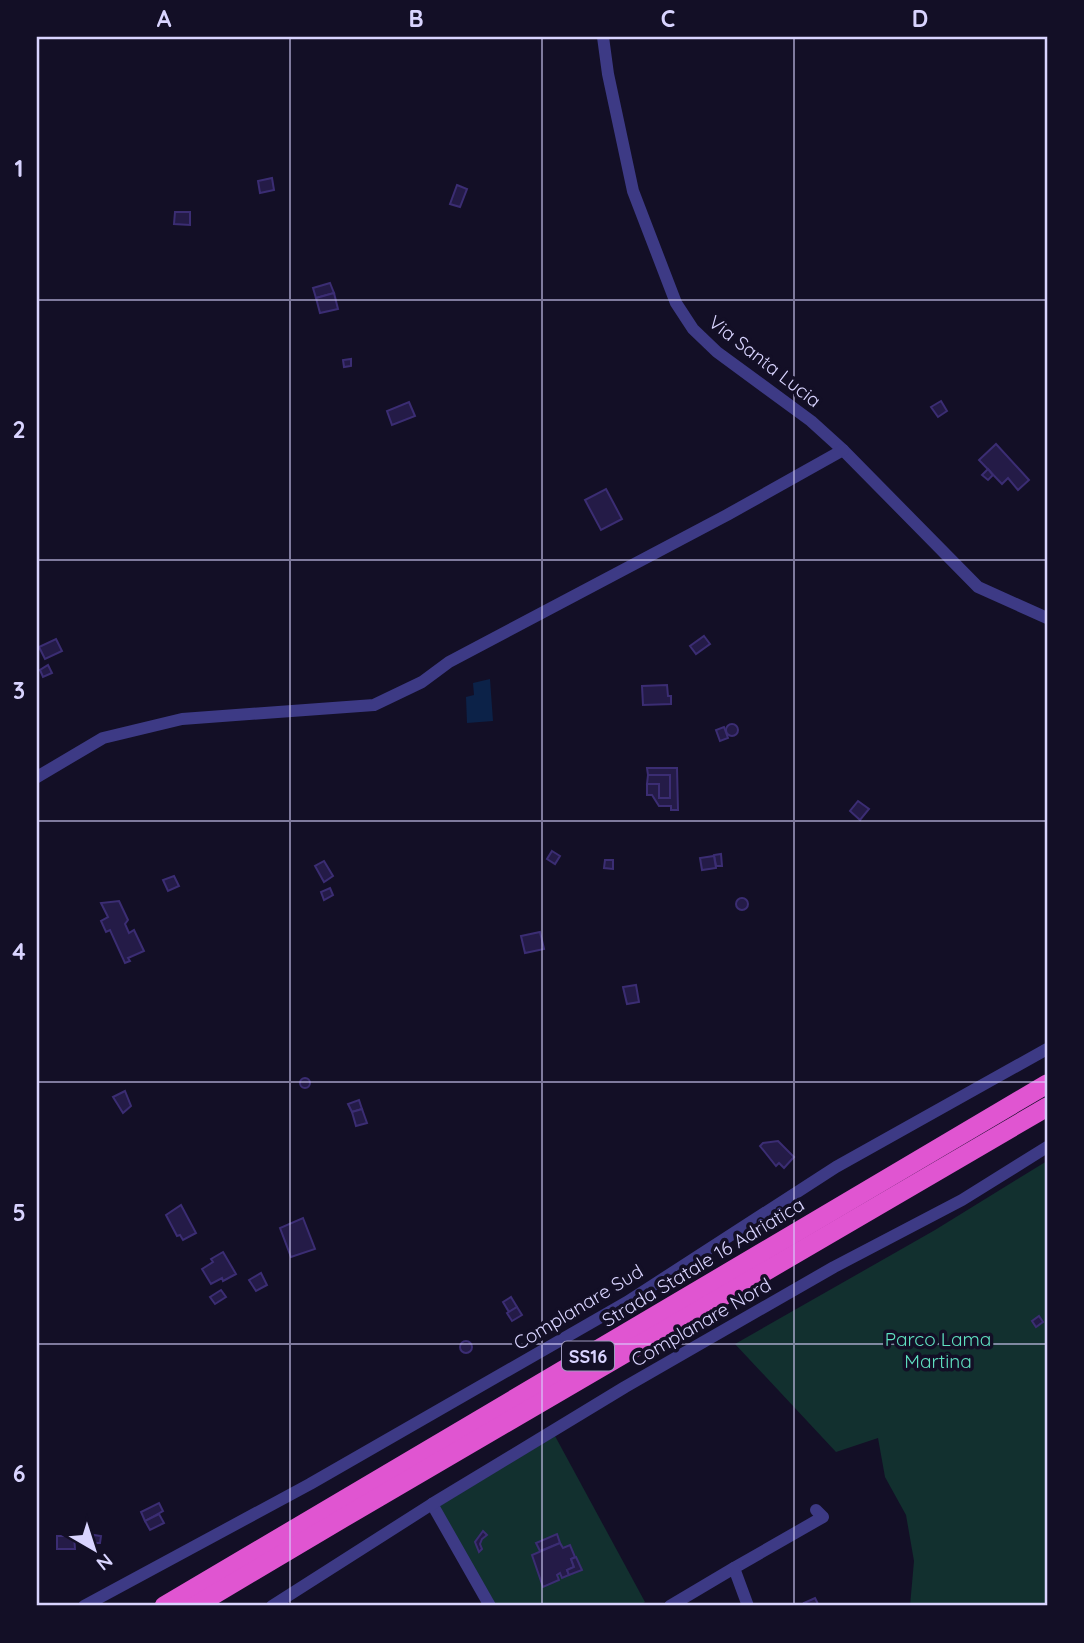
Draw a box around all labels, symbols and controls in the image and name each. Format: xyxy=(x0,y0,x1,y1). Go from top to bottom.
text: A xyxy=(157,4,172,33)
text: B xyxy=(408,4,424,33)
text: C xyxy=(661,4,675,33)
text: D xyxy=(912,4,928,33)
text: 1 xyxy=(15,154,23,183)
street label: Via Santa Lucia xyxy=(704,310,826,412)
text: 2 xyxy=(12,415,26,444)
text: 3 xyxy=(13,676,25,705)
text: 4 xyxy=(12,937,26,966)
street label: Strada Statale 16 Adriatica xyxy=(598,1192,808,1332)
text: 5 xyxy=(12,1198,26,1227)
street label: Complanare Sud xyxy=(509,1259,647,1355)
street label: Complanare Nord xyxy=(627,1272,775,1372)
park label: Parco Lama Martina xyxy=(885,1327,991,1373)
road number: SS16 xyxy=(562,1342,614,1371)
text: 6 xyxy=(13,1459,25,1488)
north arrow xyxy=(60,1514,130,1584)
text: N xyxy=(92,1548,118,1576)

